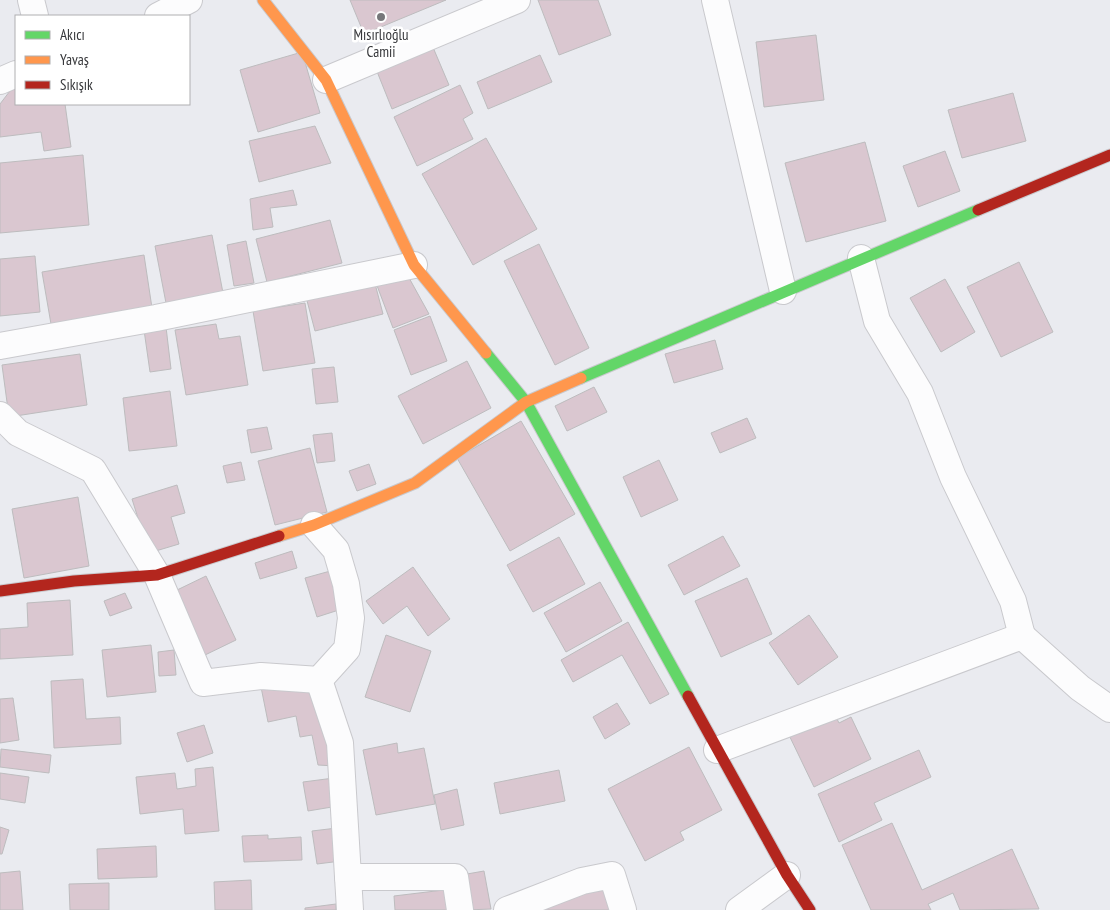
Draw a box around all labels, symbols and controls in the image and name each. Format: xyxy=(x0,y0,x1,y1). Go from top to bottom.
marker: Mısırlıoğlu Camii xyxy=(375,11,387,23)
legend xyxy=(15,15,190,105)
text: Akıcı xyxy=(60,25,85,44)
place label: Mısırlıoğlu Camii xyxy=(354,25,408,61)
text: Yavaş xyxy=(60,50,89,69)
text: Sıkışık xyxy=(60,75,93,94)

